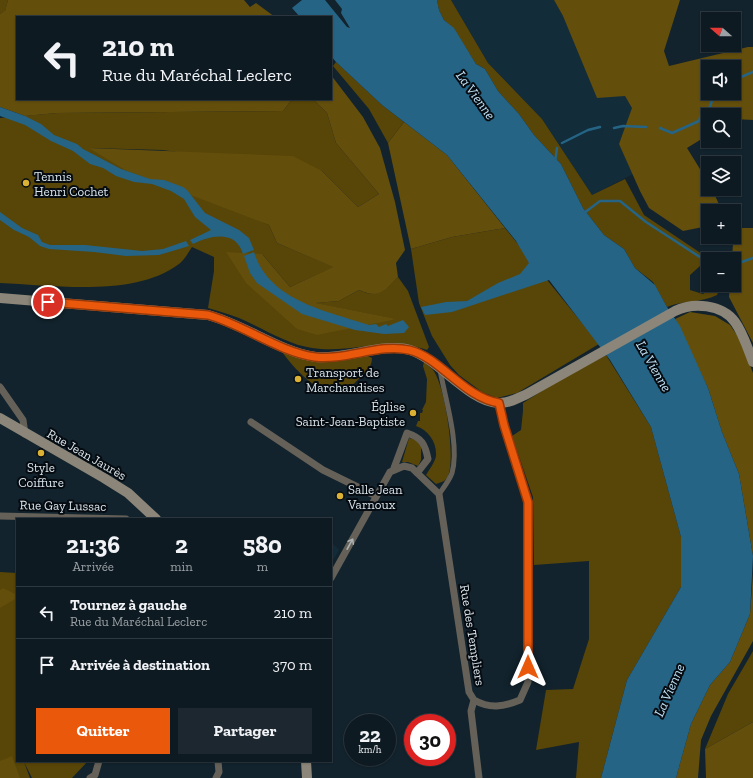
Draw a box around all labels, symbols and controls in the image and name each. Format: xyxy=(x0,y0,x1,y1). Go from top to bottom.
north arrow xyxy=(701,12,741,52)
map controls xyxy=(701,12,741,292)
text: 210 m xyxy=(102,30,174,63)
icon: left xyxy=(36,32,88,84)
button: sound xyxy=(701,60,741,100)
text: Rue du Maréchal Leclerc xyxy=(102,64,292,86)
water label: La Vienne xyxy=(452,68,499,123)
button: search xyxy=(701,108,741,148)
button: layers xyxy=(701,156,741,196)
place label: Tennis Henri Cochet xyxy=(34,169,109,199)
marker: Tennis Henri Cochet xyxy=(21,178,31,188)
button: + xyxy=(701,204,741,244)
button: − xyxy=(701,252,741,292)
pin xyxy=(31,285,65,319)
icon: arrive xyxy=(37,291,59,313)
water label: La Vienne xyxy=(632,338,675,395)
place label: Transport de Marchandises xyxy=(306,365,385,395)
marker: Transport de Marchandises xyxy=(293,374,303,384)
place label: Église Saint-Jean-Baptiste xyxy=(296,399,405,429)
marker: Église Saint-Jean-Baptiste xyxy=(408,408,418,418)
street label: Rue Jean Jaurès xyxy=(45,426,129,483)
marker: Style Coiffure xyxy=(36,448,46,458)
place label: Style Coiffure xyxy=(18,460,64,490)
place label: Salle Jean Varnoux xyxy=(347,482,403,512)
marker: Salle Jean Varnoux xyxy=(335,491,345,501)
street label: Rue Gay Lussac xyxy=(20,497,106,514)
text: 21:36 xyxy=(66,530,120,559)
text: 2 xyxy=(175,530,188,559)
text: 580 xyxy=(243,530,282,559)
one-way arrow xyxy=(347,538,355,550)
text: Arrivée xyxy=(72,559,114,574)
text: min xyxy=(170,559,193,574)
text: m xyxy=(257,559,268,574)
street label: Rue des Templiers xyxy=(457,583,488,687)
text: Tournez à gauche xyxy=(70,596,187,614)
icon: left xyxy=(36,602,58,624)
text: 210 m xyxy=(274,604,312,622)
text: Rue du Maréchal Leclerc xyxy=(70,614,207,629)
position arrow xyxy=(507,646,549,688)
icon: arrive xyxy=(36,654,58,676)
text: Arrivée à destination xyxy=(70,656,210,674)
text: 370 m xyxy=(273,656,312,674)
water label: La Vienne xyxy=(650,661,689,719)
button: Quitter xyxy=(36,708,170,754)
button: Partager xyxy=(178,708,312,754)
speed limit sign: 30 xyxy=(404,714,456,766)
text: 22 xyxy=(359,723,381,747)
text: km/h xyxy=(359,744,381,756)

